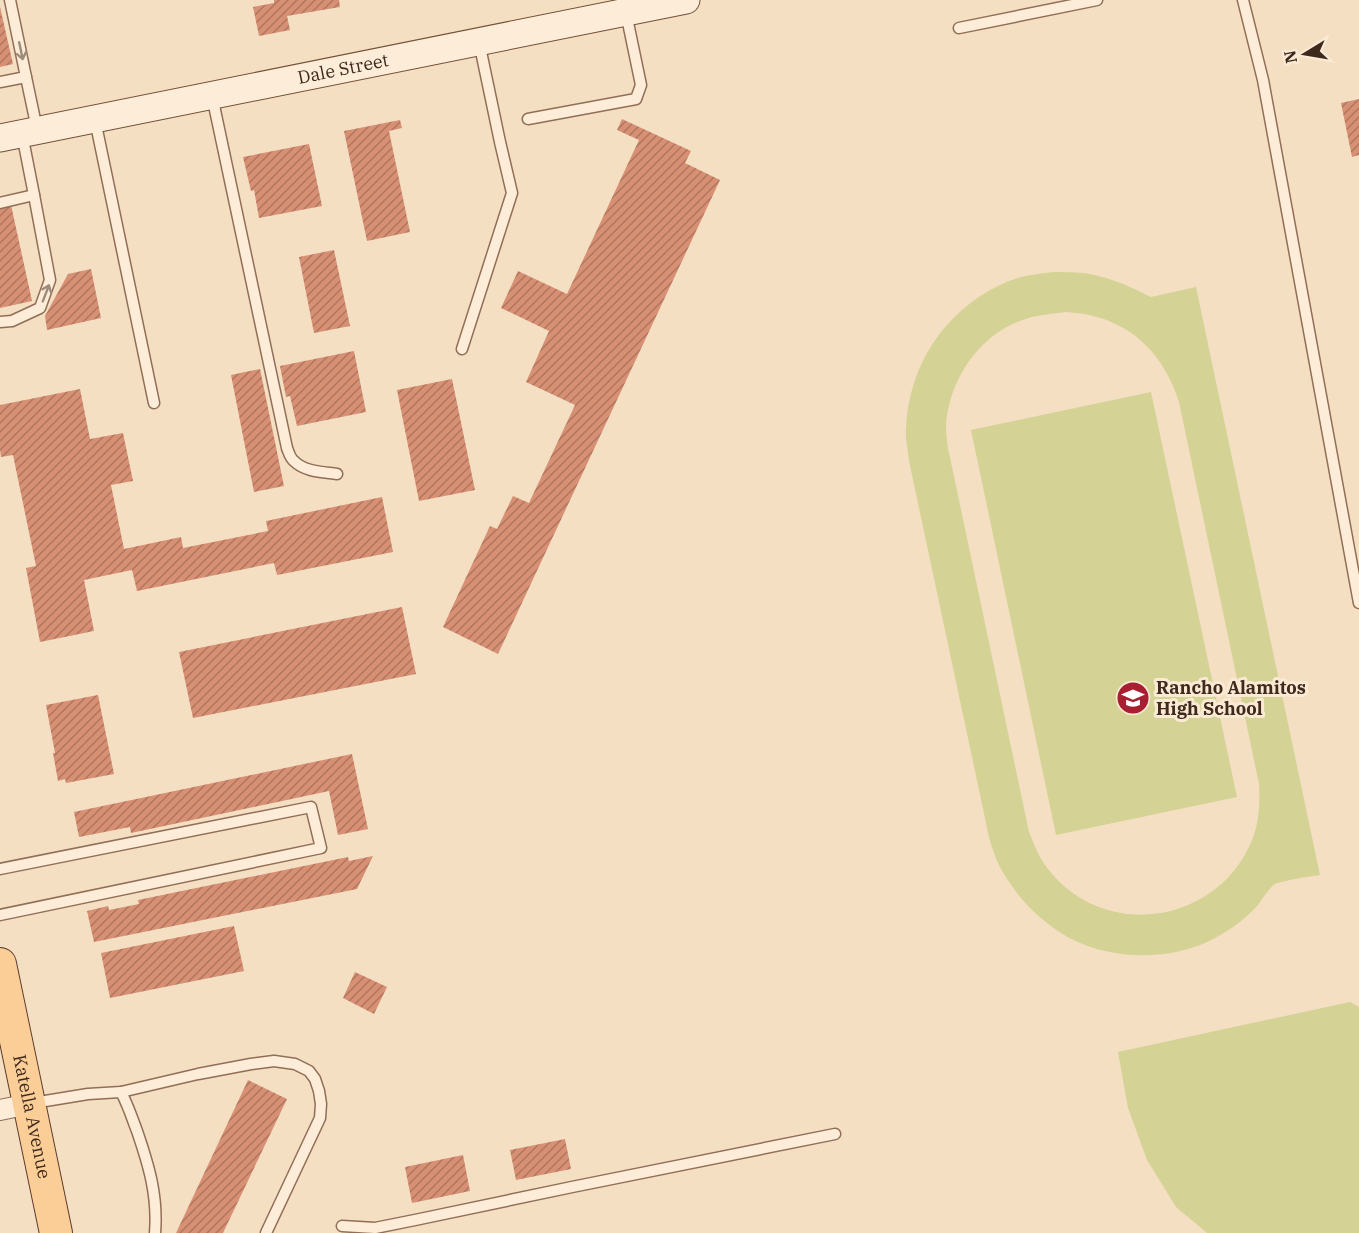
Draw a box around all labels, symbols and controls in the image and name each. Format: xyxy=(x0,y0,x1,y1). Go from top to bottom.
north arrow xyxy=(1275,24,1335,84)
one-way arrow xyxy=(16,41,27,61)
street label: Dale Street xyxy=(295,48,391,89)
text: N xyxy=(1279,49,1301,65)
one-way arrow xyxy=(41,284,52,303)
place label: Rancho Alamitos High School xyxy=(1156,676,1306,720)
school or university icon: Rancho Alamitos High School xyxy=(1115,680,1151,716)
street label: Katella Avenue xyxy=(8,1052,56,1181)

